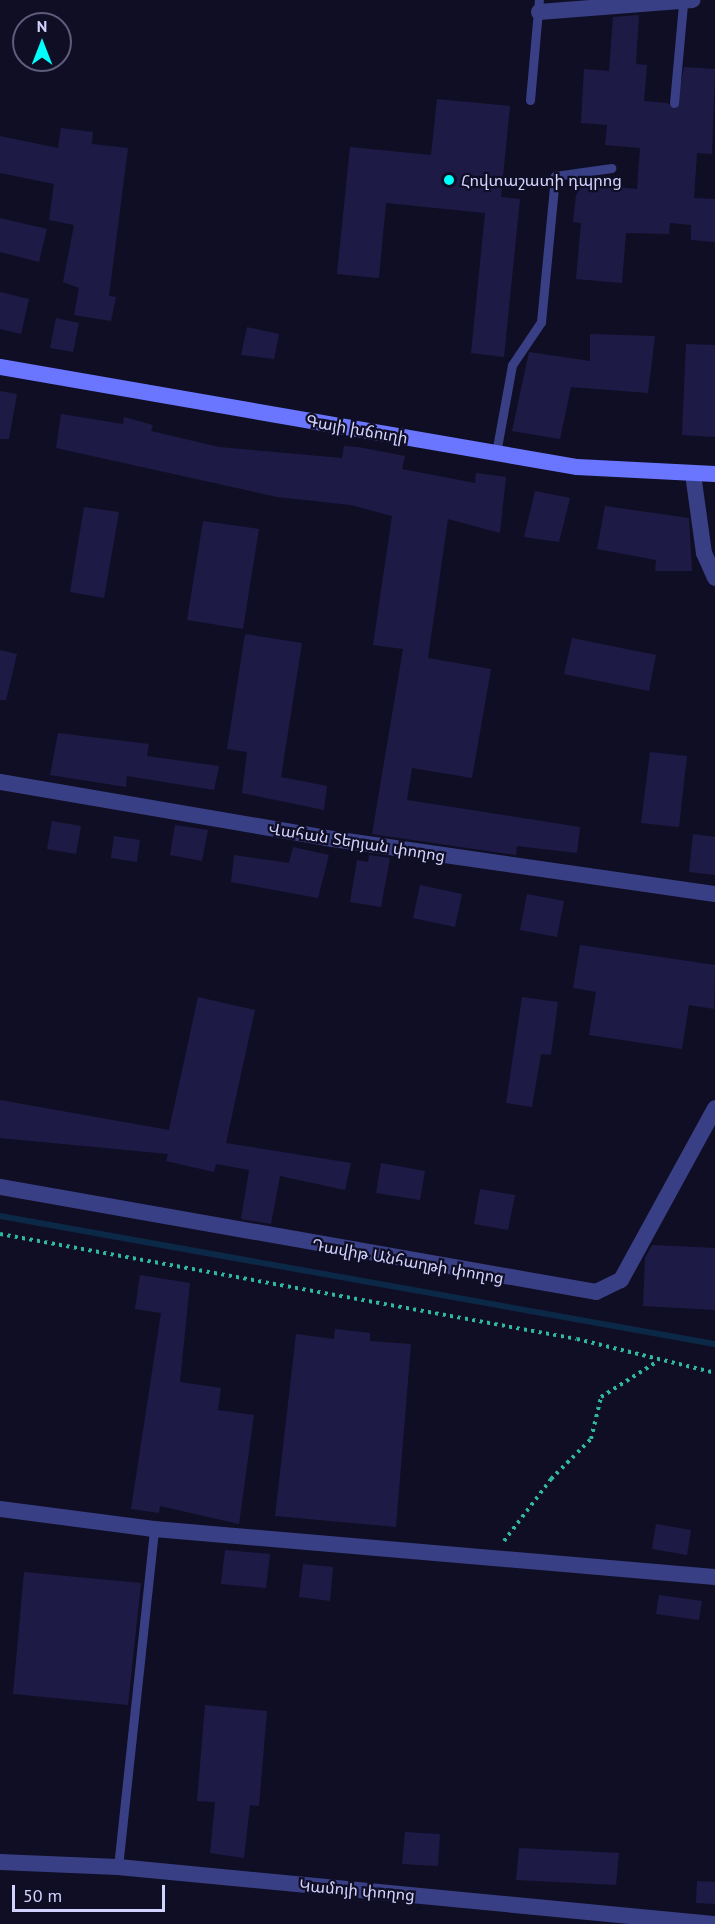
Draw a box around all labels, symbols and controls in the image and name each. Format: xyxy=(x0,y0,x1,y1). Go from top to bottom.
north arrow xyxy=(12,12,72,72)
text: N xyxy=(37,16,47,36)
place label: Հովտաշատի դպրոց xyxy=(461,170,622,190)
marker: Հովտաշատի դպրոց xyxy=(442,173,456,187)
street label: Գայի խճուղի xyxy=(305,411,409,447)
street label: Վահան Տերյան փողոց xyxy=(267,819,447,865)
street label: Դավիթ Անհաղթի փողոց xyxy=(311,1235,505,1287)
scale bar xyxy=(15,1873,168,1911)
street label: Կամոյի փողոց xyxy=(298,1875,416,1905)
text: 50 m xyxy=(23,1884,62,1907)

